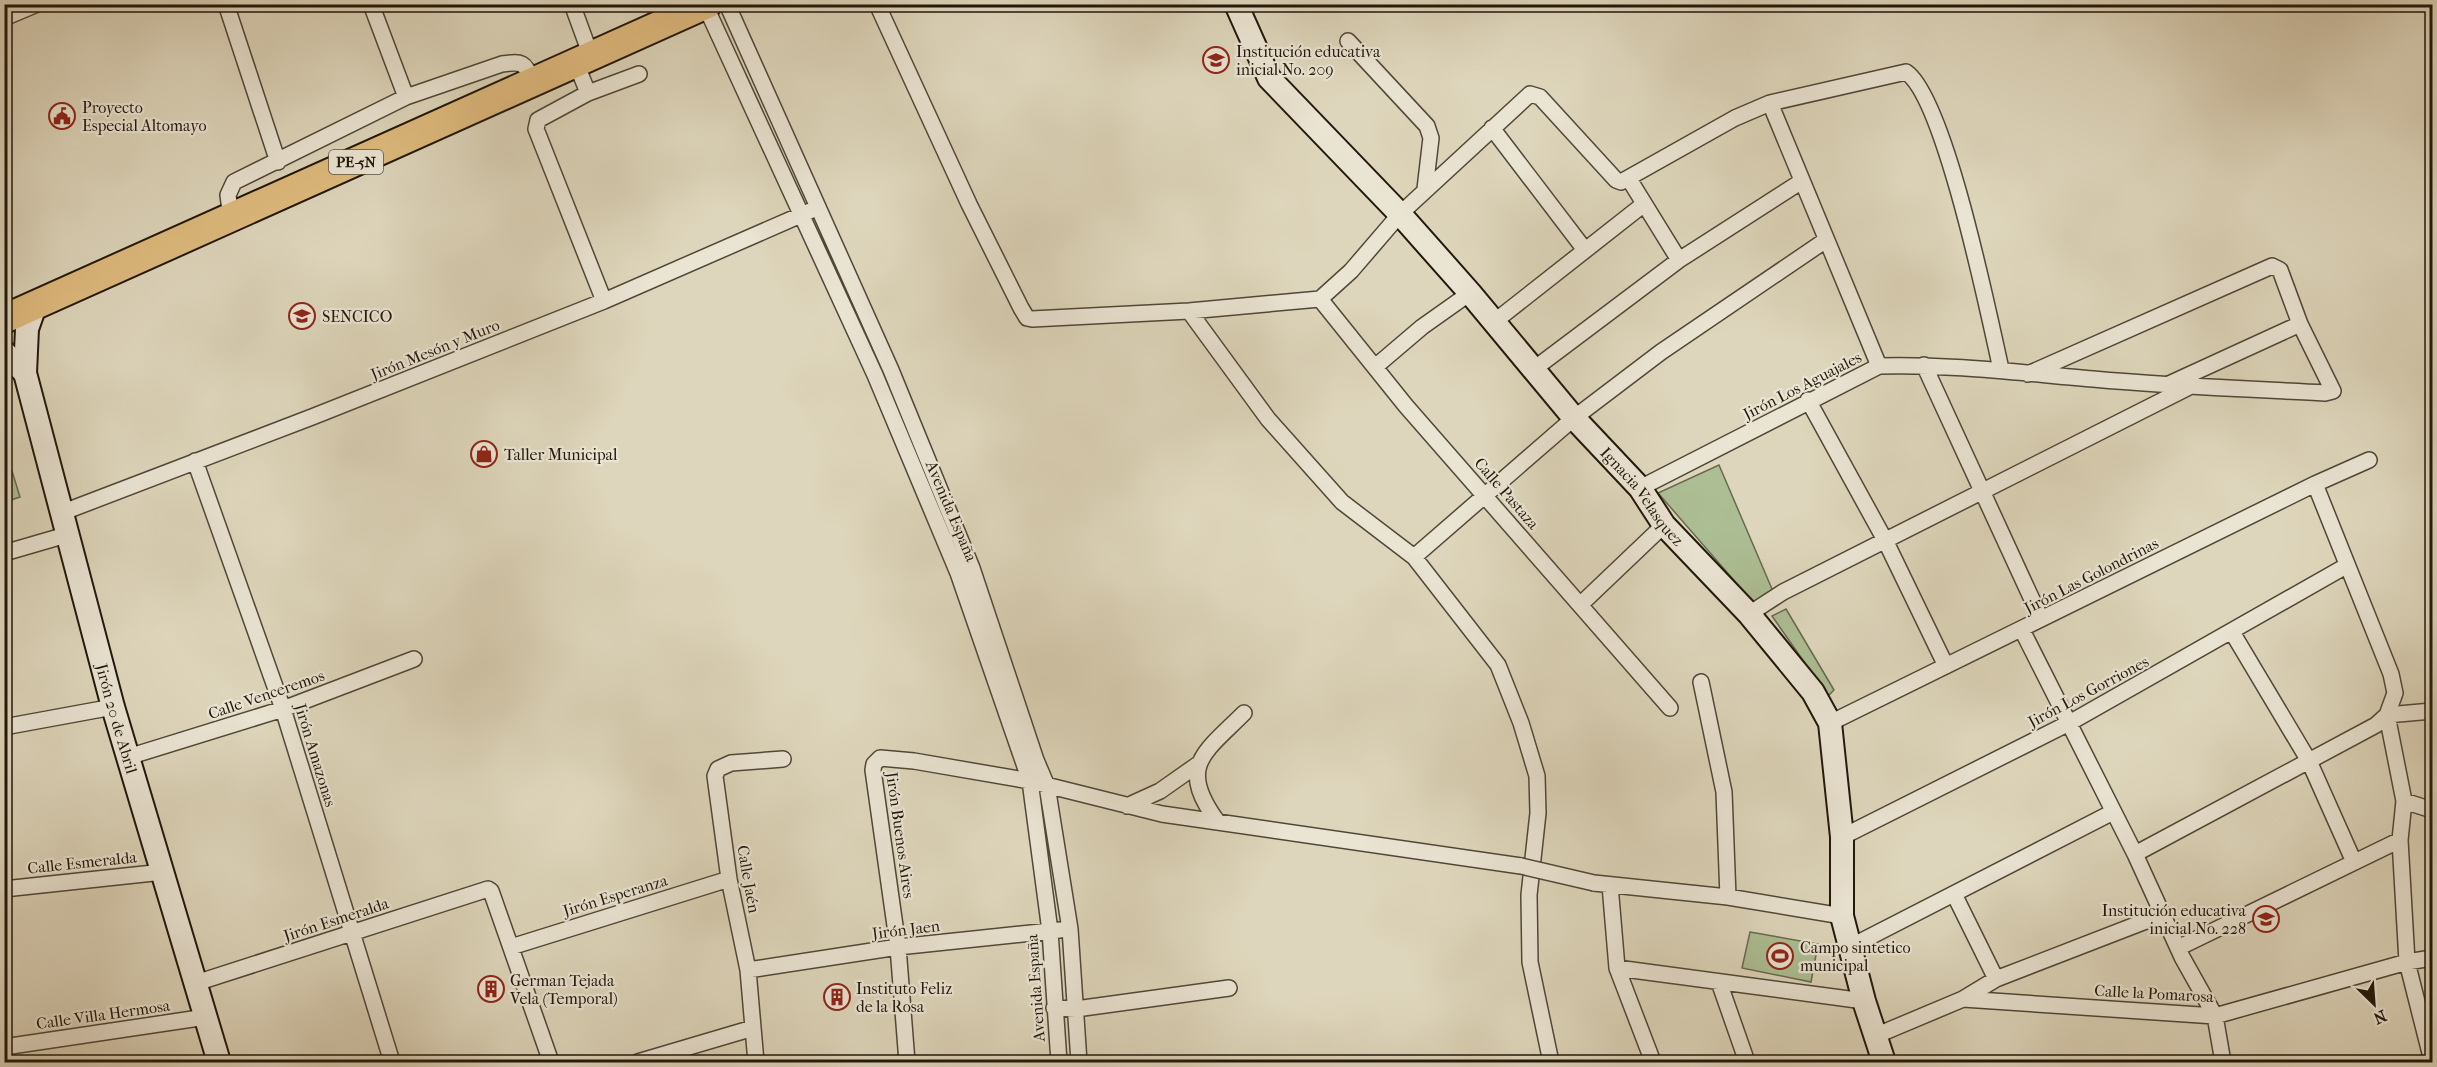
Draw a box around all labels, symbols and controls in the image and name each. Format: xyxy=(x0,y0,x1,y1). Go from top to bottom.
place label: Institución educativa inicial No. 209 xyxy=(1236,42,1381,79)
school or university icon: Institución educativa inicial No. 209 xyxy=(1201,45,1231,75)
place label: Proyecto Especial Altomayo xyxy=(82,98,207,135)
public building icon: Proyecto Especial Altomayo xyxy=(47,101,77,131)
road number: PE-5N xyxy=(329,150,383,174)
school or university icon: SENCICO xyxy=(287,301,317,331)
place label: SENCICO xyxy=(322,307,392,326)
street label: Jirón Mesón y Muro xyxy=(366,315,502,385)
street label: Jirón Los Aguajales xyxy=(1738,347,1865,424)
shop icon: Taller Municipal xyxy=(469,439,499,469)
street label: Ignacia Velasquez xyxy=(1596,443,1687,550)
place label: Taller Municipal xyxy=(504,445,618,464)
street label: Calle Pastaza xyxy=(1470,454,1543,533)
street label: Avenida España xyxy=(921,457,982,565)
street label: Jirón Las Golondrinas xyxy=(2019,533,2162,618)
street label: Jirón Los Gorriones xyxy=(2023,652,2152,732)
street label: Jirón 20 de Abril xyxy=(92,660,141,776)
street label: Calle Venceremos xyxy=(206,666,327,723)
street label: Jirón Amazonas xyxy=(290,699,340,809)
street label: Jirón Buenos Aires xyxy=(882,769,919,900)
street label: Calle Jaén xyxy=(733,844,764,915)
street label: Calle Esmeralda xyxy=(27,847,138,878)
street label: Jirón Esperanza xyxy=(559,870,670,921)
street label: Jirón Esmeralda xyxy=(279,893,392,946)
place label: Institución educativa inicial No. 228 xyxy=(2102,901,2247,938)
school or university icon: Institución educativa inicial No. 228 xyxy=(2251,904,2281,934)
street label: Jirón Jaen xyxy=(869,916,942,943)
street label: Avenida España xyxy=(1022,933,1049,1043)
place label: Campo sintetico municipal xyxy=(1800,938,1911,975)
sports icon: Campo sintetico municipal xyxy=(1765,941,1795,971)
place label: German Tejada Vela (Temporal) xyxy=(509,971,618,1008)
building icon: German Tejada Vela (Temporal) xyxy=(476,974,506,1004)
north arrow xyxy=(2344,974,2404,1034)
place label: Instituto Feliz de la Rosa xyxy=(856,979,952,1016)
street label: Calle la Pomarosa xyxy=(2094,981,2215,1006)
building icon: Instituto Feliz de la Rosa xyxy=(822,982,852,1012)
street label: Calle Villa Hermosa xyxy=(35,996,172,1033)
text: N xyxy=(2370,1006,2390,1029)

